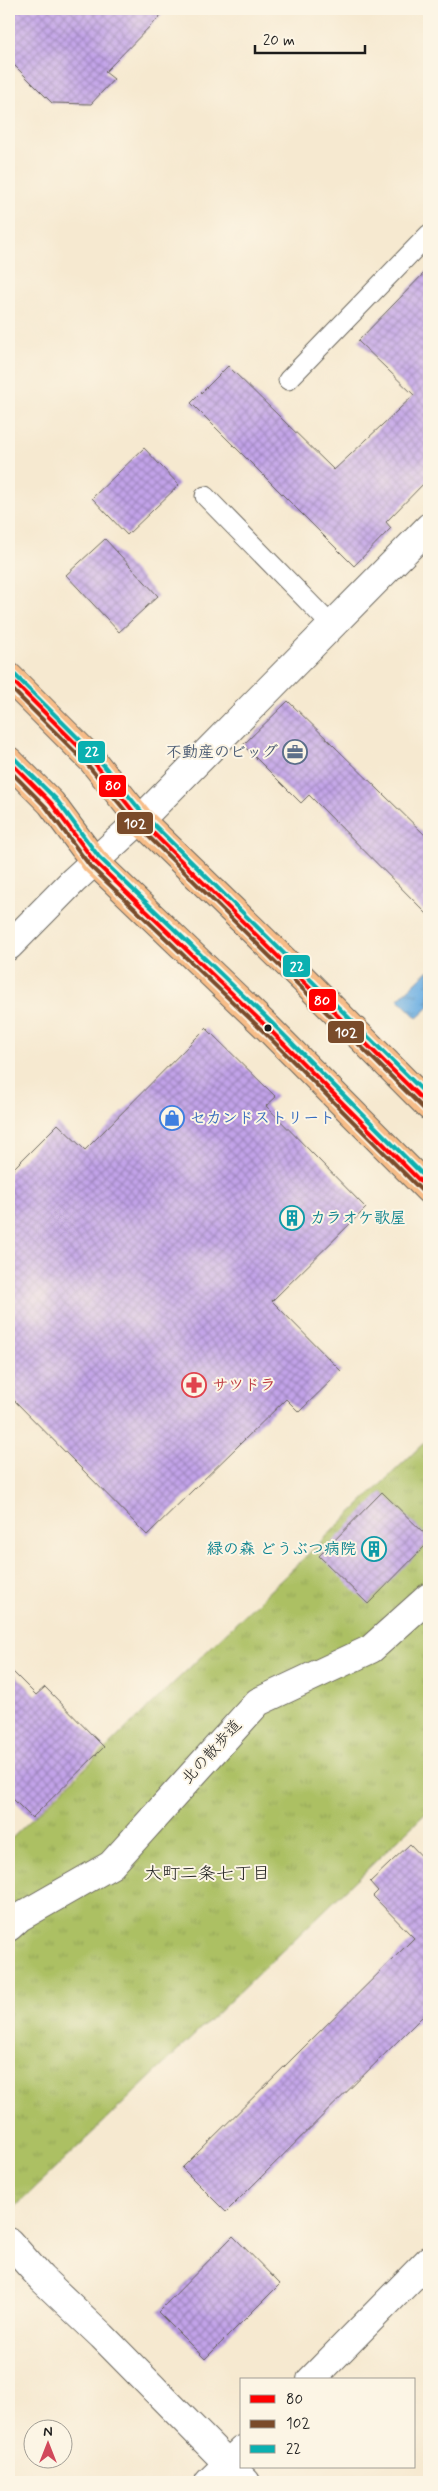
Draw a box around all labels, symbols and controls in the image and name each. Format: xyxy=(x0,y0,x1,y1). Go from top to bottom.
scale bar xyxy=(255,22,366,54)
text: 20 m xyxy=(263,31,295,51)
office icon: 不動産のビッグ xyxy=(282,739,308,765)
line badge: 22 xyxy=(77,740,106,764)
place label: 不動産のビッグ xyxy=(166,742,278,763)
text: 22 xyxy=(85,743,99,761)
line badge: 80 xyxy=(98,774,127,798)
text: 80 xyxy=(105,777,121,795)
line badge: 102 xyxy=(116,811,154,835)
text: 102 xyxy=(124,815,147,833)
line badge: 22 xyxy=(282,954,311,978)
text: 22 xyxy=(290,958,304,976)
line badge: 80 xyxy=(308,988,337,1012)
text: 80 xyxy=(314,992,330,1010)
line badge: 102 xyxy=(327,1020,365,1044)
unlabelled marker xyxy=(263,1023,273,1033)
text: 102 xyxy=(335,1024,358,1042)
shop icon: セカンドストリート xyxy=(159,1105,185,1131)
place label: セカンドストリート xyxy=(190,1108,335,1129)
building icon: カラオケ歌屋 xyxy=(279,1205,305,1231)
place label: カラオケ歌屋 xyxy=(310,1208,406,1229)
pharmacy icon: サツドラ xyxy=(181,1372,207,1398)
place label: サツドラ xyxy=(212,1375,276,1396)
building icon: 緑の森 どうぶつ病院 xyxy=(361,1536,387,1562)
place label: 緑の森 どうぶつ病院 xyxy=(207,1539,356,1560)
street label: 北の散歩道 xyxy=(177,1715,247,1789)
district label: 大町二条七丁目 xyxy=(144,1862,270,1886)
legend xyxy=(240,2378,416,2468)
text: 80 xyxy=(286,2390,303,2410)
text: 102 xyxy=(286,2414,310,2434)
north arrow xyxy=(22,2418,72,2468)
text: N xyxy=(43,2423,53,2441)
text: 22 xyxy=(286,2440,301,2460)

